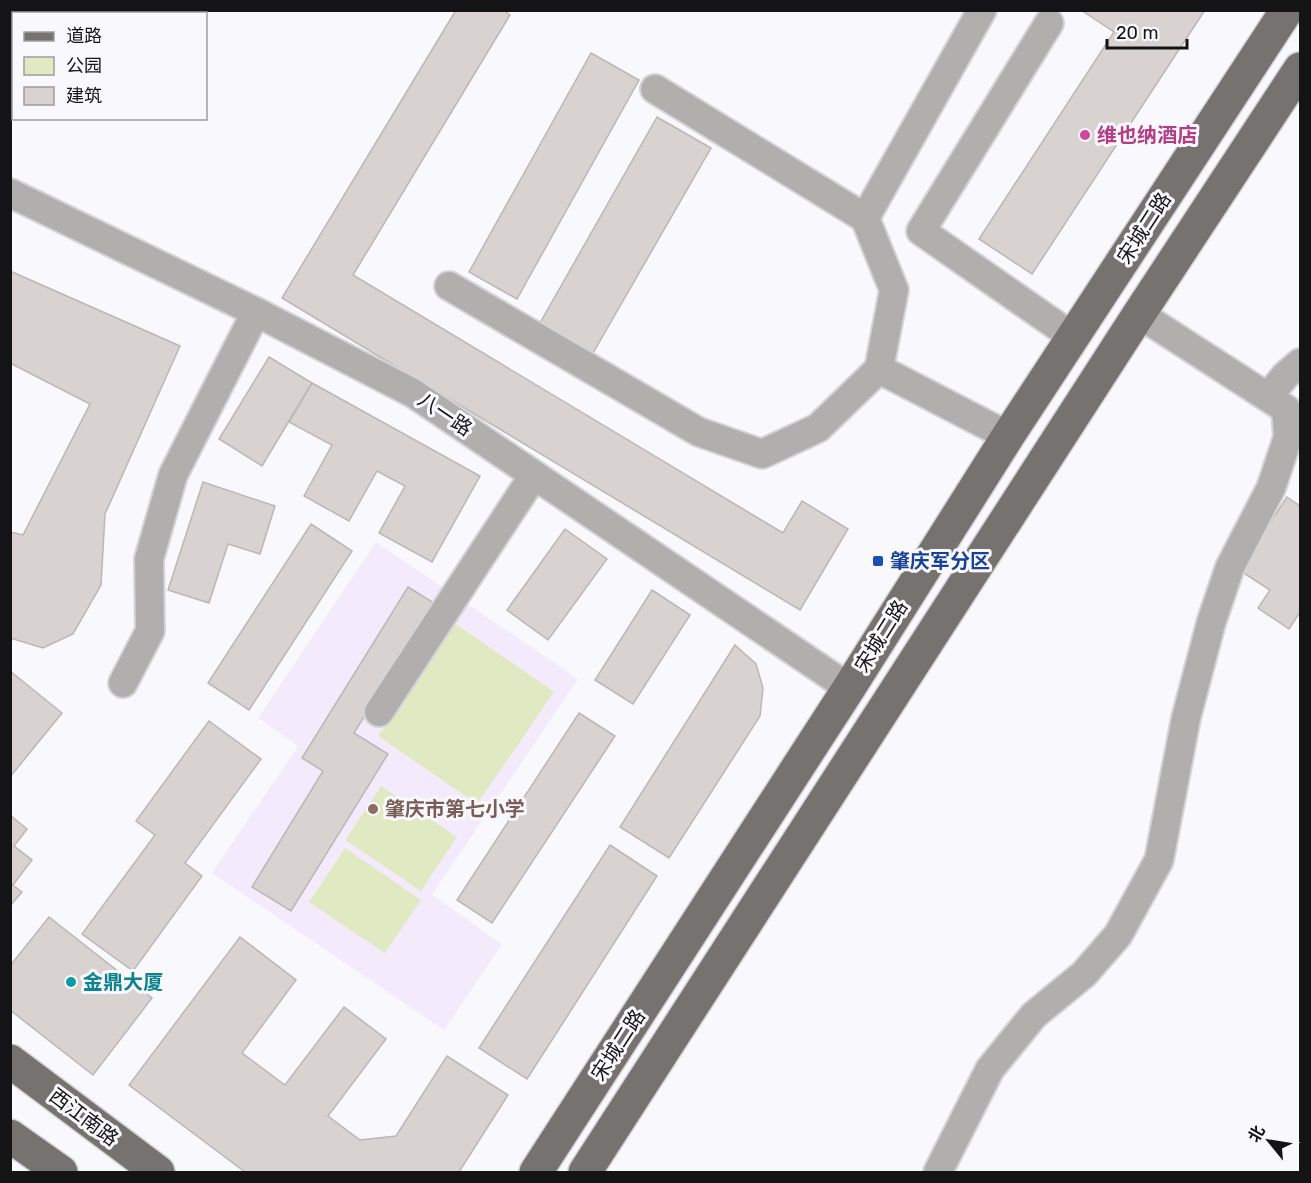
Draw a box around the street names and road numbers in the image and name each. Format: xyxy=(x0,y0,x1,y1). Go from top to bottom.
street label: 宋城二路 xyxy=(1112,188,1176,268)
street label: 八一路 xyxy=(413,387,477,441)
street label: 宋城二路 xyxy=(850,596,912,676)
street label: 宋城二路 xyxy=(586,1005,650,1085)
street label: 西江南路 xyxy=(45,1083,123,1151)

